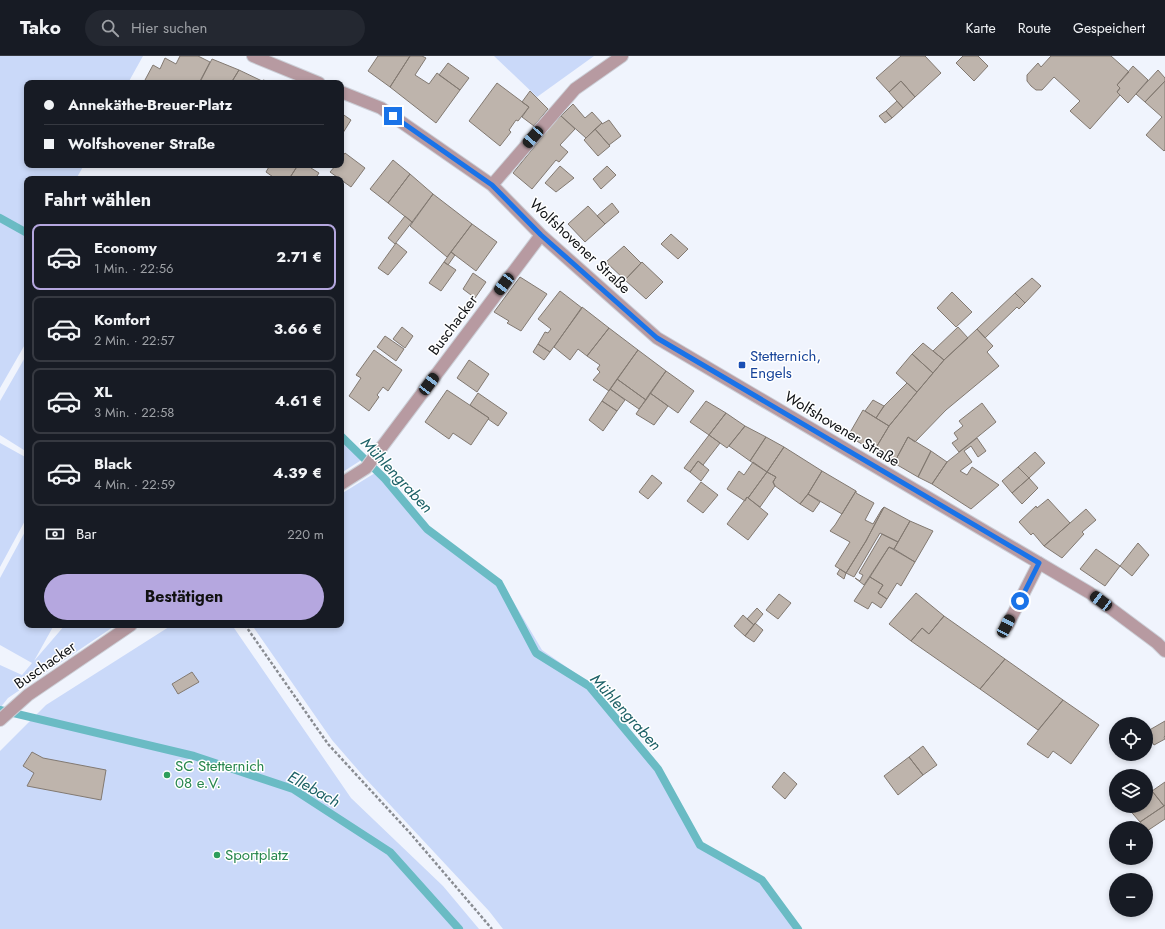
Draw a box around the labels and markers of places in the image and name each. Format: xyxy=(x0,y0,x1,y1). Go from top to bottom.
place label: Stetternich, Engels xyxy=(750,345,821,384)
marker: Stetternich, Engels xyxy=(737,360,747,370)
place label: SC Stetternich 08 e.V. xyxy=(175,755,264,794)
marker: SC Stetternich 08 e.V. xyxy=(162,770,172,780)
place label: Sportplatz xyxy=(225,844,289,866)
marker: Sportplatz xyxy=(212,850,222,860)

